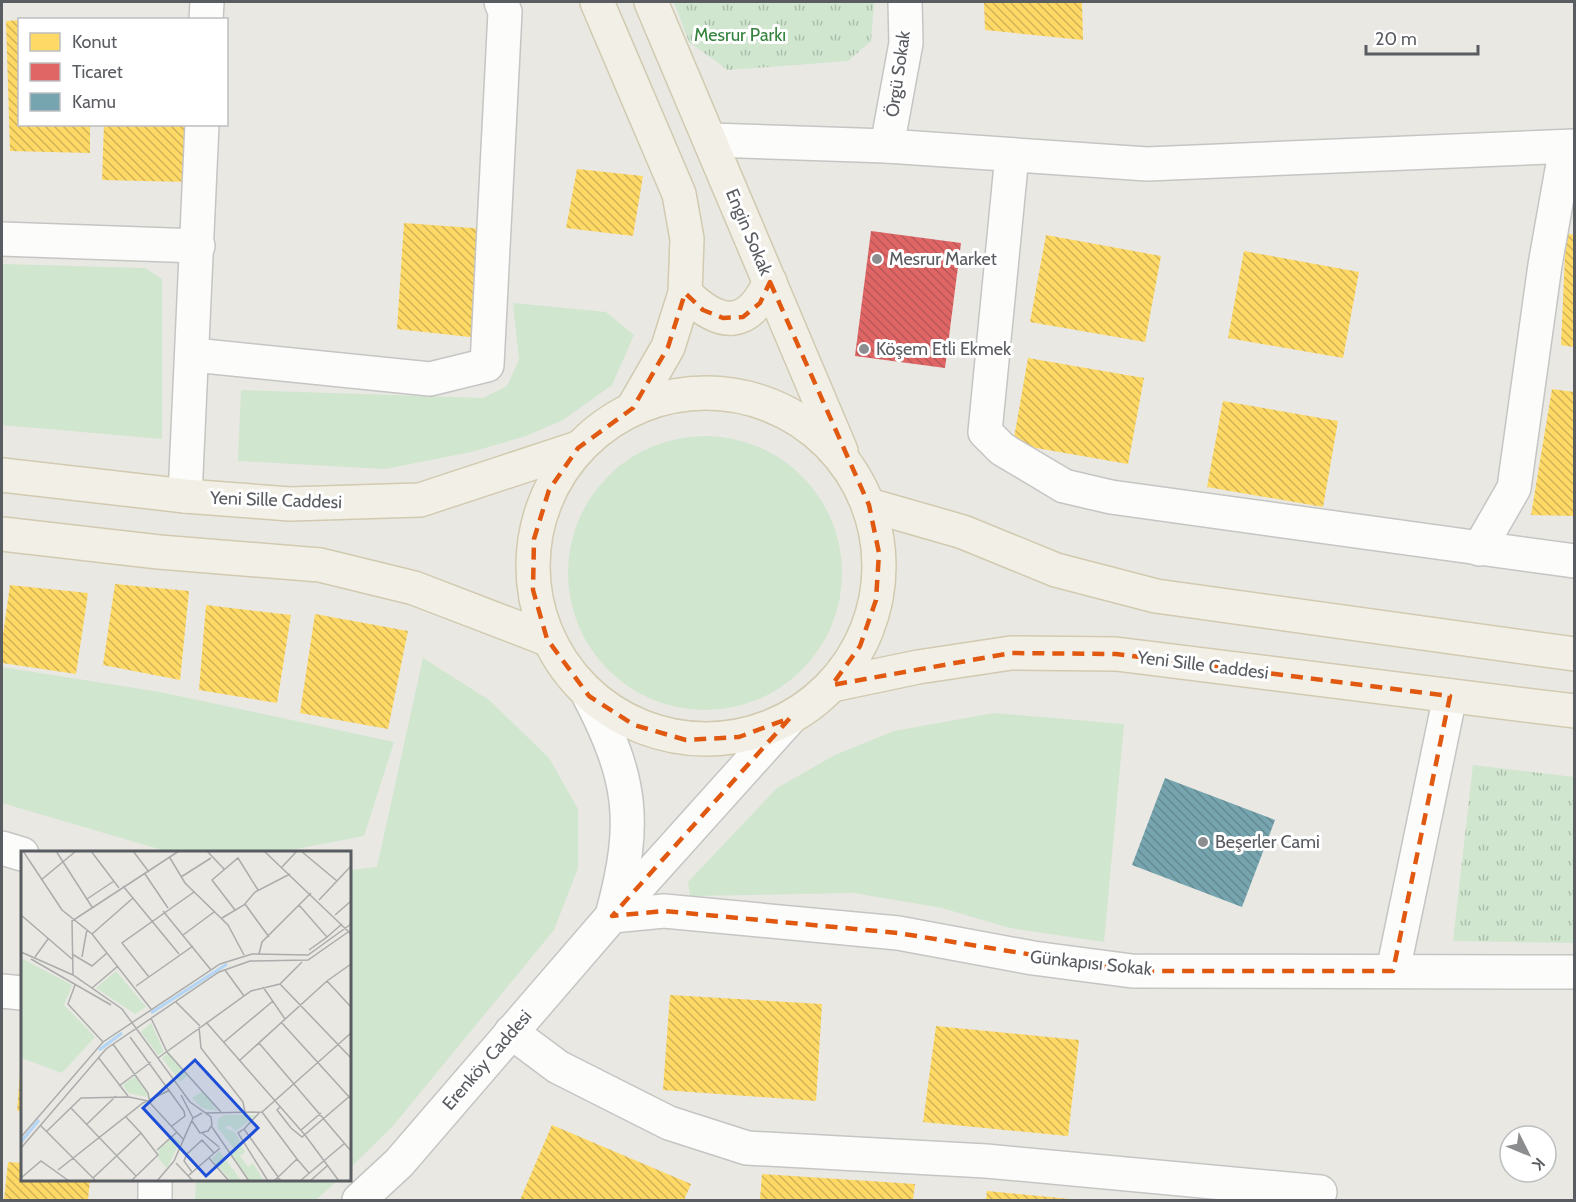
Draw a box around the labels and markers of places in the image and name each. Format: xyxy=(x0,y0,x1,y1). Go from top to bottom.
place label: Mesrur Market xyxy=(889,248,997,270)
marker: Mesrur Market xyxy=(870,252,884,266)
place label: Köşem Etli Ekmek xyxy=(876,338,1012,360)
marker: Köşem Etli Ekmek xyxy=(857,342,871,356)
place label: Beşerler Cami xyxy=(1215,831,1320,853)
marker: Beşerler Cami xyxy=(1196,835,1210,849)

